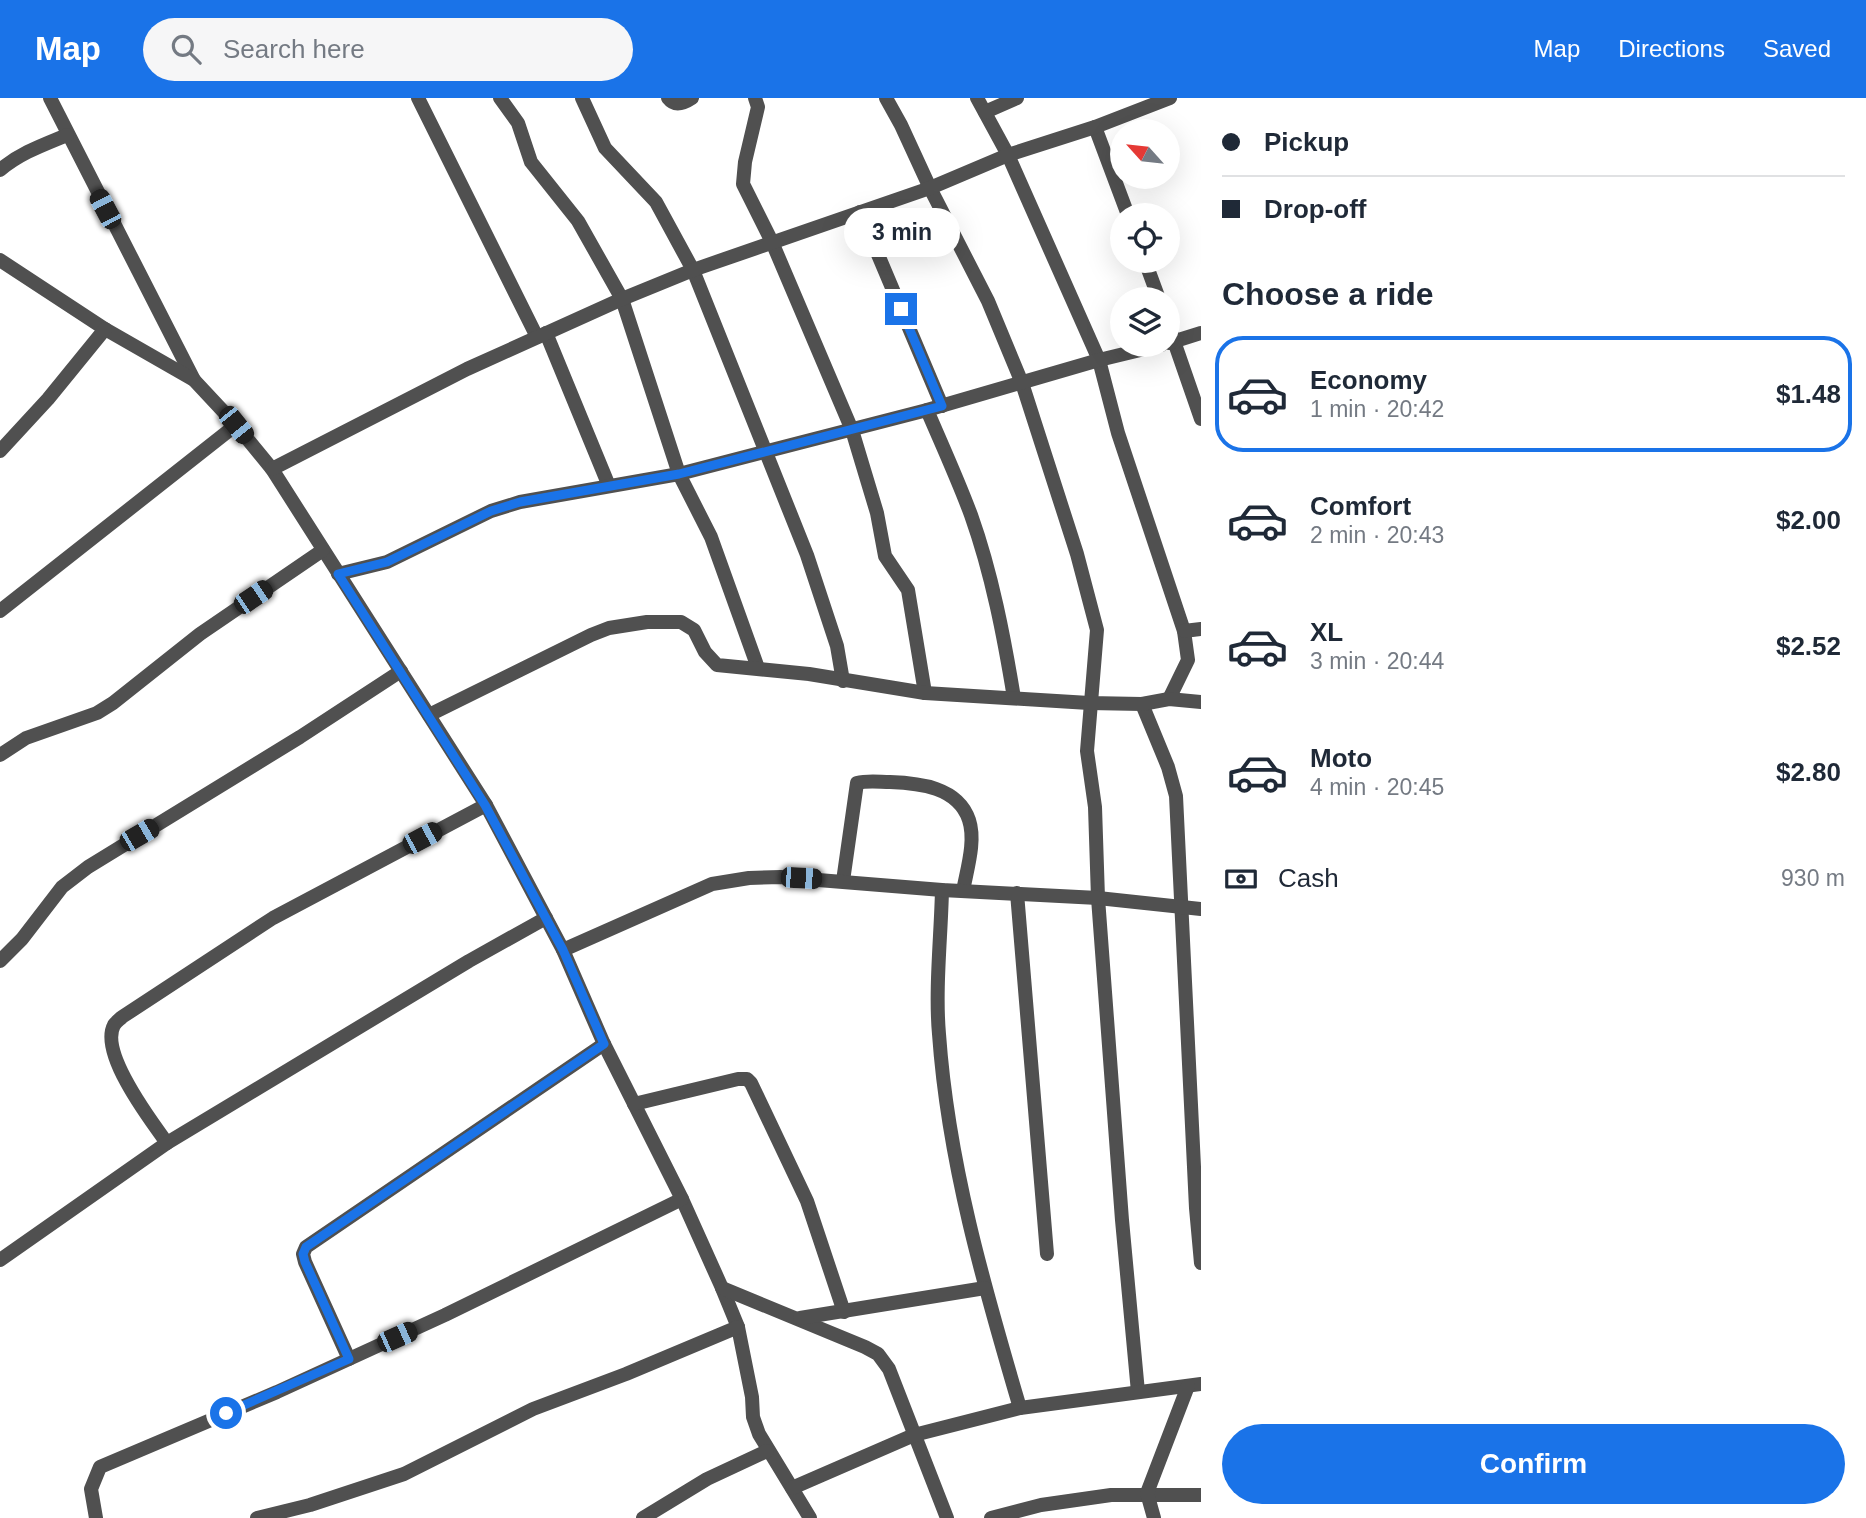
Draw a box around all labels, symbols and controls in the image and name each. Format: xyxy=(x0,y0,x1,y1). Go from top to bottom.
search box xyxy=(143,18,633,81)
text: Map xyxy=(35,30,101,67)
icon: search xyxy=(167,30,205,68)
text: Search here xyxy=(223,34,365,64)
text: Map xyxy=(1534,35,1580,62)
text: Directions xyxy=(1618,35,1725,62)
text: Saved xyxy=(1763,35,1831,62)
north arrow xyxy=(1110,119,1180,189)
map controls xyxy=(1110,119,1180,357)
text: Pickup xyxy=(1264,127,1349,157)
car xyxy=(86,186,125,232)
text: Drop-off xyxy=(1264,194,1367,224)
button: locate xyxy=(1110,203,1180,273)
callout: 3 min xyxy=(843,208,959,256)
text: 3 min xyxy=(872,219,932,245)
text: Choose a ride xyxy=(1222,276,1434,312)
button: layers xyxy=(1110,287,1180,357)
route end xyxy=(885,293,917,325)
icon: car xyxy=(1226,363,1289,426)
text: Economy xyxy=(1310,365,1427,395)
text: $1.48 xyxy=(1776,379,1841,409)
text: 1 min · 20:42 xyxy=(1310,396,1444,422)
car xyxy=(215,402,258,448)
icon: car xyxy=(1226,489,1289,552)
text: Comfort xyxy=(1310,491,1411,521)
text: $2.00 xyxy=(1776,505,1841,535)
text: 2 min · 20:43 xyxy=(1310,522,1444,548)
car xyxy=(230,577,277,617)
icon: car xyxy=(1226,615,1289,678)
text: XL xyxy=(1310,617,1343,647)
text: $2.52 xyxy=(1776,631,1841,661)
text: 3 min · 20:44 xyxy=(1310,648,1444,674)
icon: car xyxy=(1226,741,1289,804)
text: Moto xyxy=(1310,743,1372,773)
text: $2.80 xyxy=(1776,757,1841,787)
text: 4 min · 20:45 xyxy=(1310,774,1444,800)
car xyxy=(116,815,163,855)
car xyxy=(399,819,446,857)
icon: cash xyxy=(1222,860,1260,898)
text: Cash xyxy=(1278,863,1339,893)
text: 930 m xyxy=(1781,865,1845,891)
car xyxy=(780,866,823,890)
car xyxy=(374,1319,421,1355)
route start xyxy=(210,1397,242,1429)
button: Confirm xyxy=(1222,1424,1845,1504)

